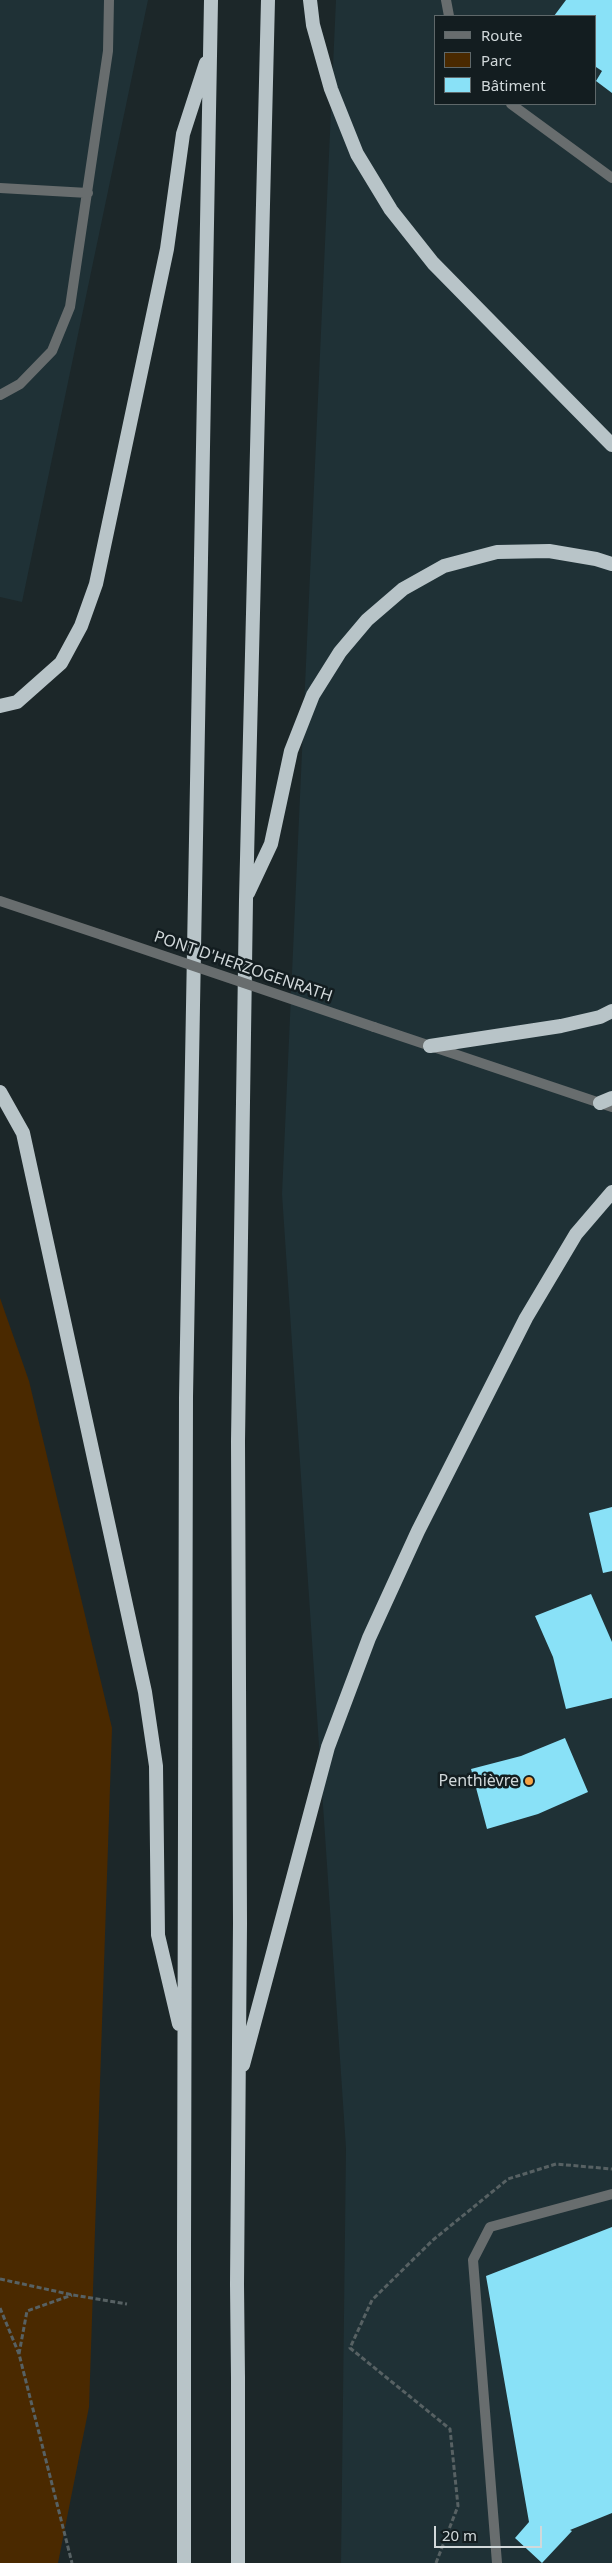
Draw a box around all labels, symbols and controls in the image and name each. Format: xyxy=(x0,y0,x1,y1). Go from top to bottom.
legend xyxy=(434,15,597,105)
text: Route xyxy=(481,25,523,45)
text: Parc xyxy=(481,50,512,70)
text: Bâtiment xyxy=(481,75,546,95)
street label: PONT D'HERZOGENRATH xyxy=(151,927,335,1007)
place label: Penthièvre xyxy=(438,1771,519,1791)
marker: Penthièvre xyxy=(523,1775,535,1787)
scale bar xyxy=(437,2516,544,2548)
text: 20 m xyxy=(442,2525,477,2545)

